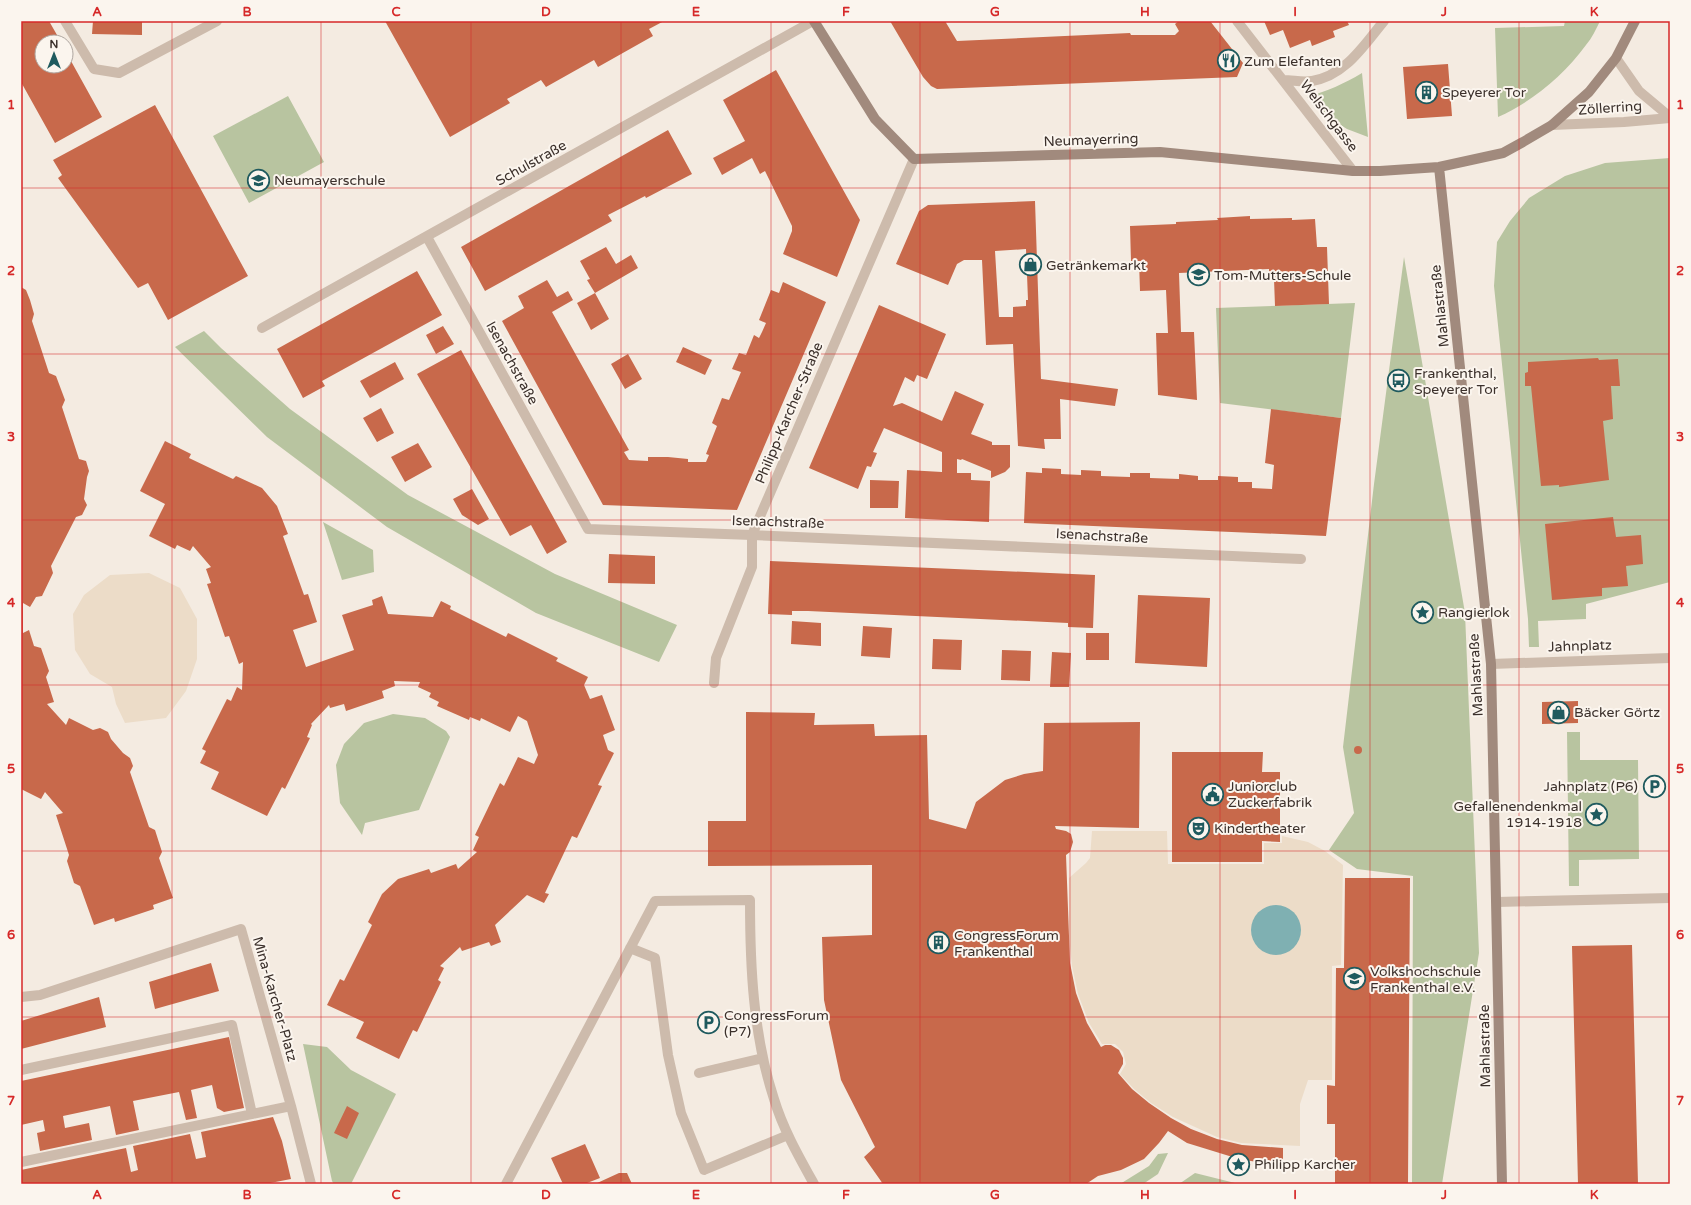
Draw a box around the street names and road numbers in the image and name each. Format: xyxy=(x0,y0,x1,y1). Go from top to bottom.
street label: Welschgasse xyxy=(1296,77,1362,155)
street label: Zöllerring xyxy=(1578,97,1642,119)
street label: Neumayerring xyxy=(1043,130,1139,150)
street label: Schulstraße xyxy=(493,137,569,189)
street label: Mahlastraße xyxy=(1427,264,1453,348)
street label: Isenachstraße xyxy=(482,318,542,408)
street label: Philipp-Karcher-Straße xyxy=(751,340,827,486)
street label: Isenachstraße xyxy=(731,512,825,532)
street label: Isenachstraße xyxy=(1055,525,1149,547)
street label: Mahlastraße xyxy=(1465,633,1487,717)
street label: Jahnplatz xyxy=(1548,636,1612,656)
street label: Mina-Karcher-Platz xyxy=(249,935,301,1063)
street label: Mahlastraße xyxy=(1476,1004,1494,1088)

